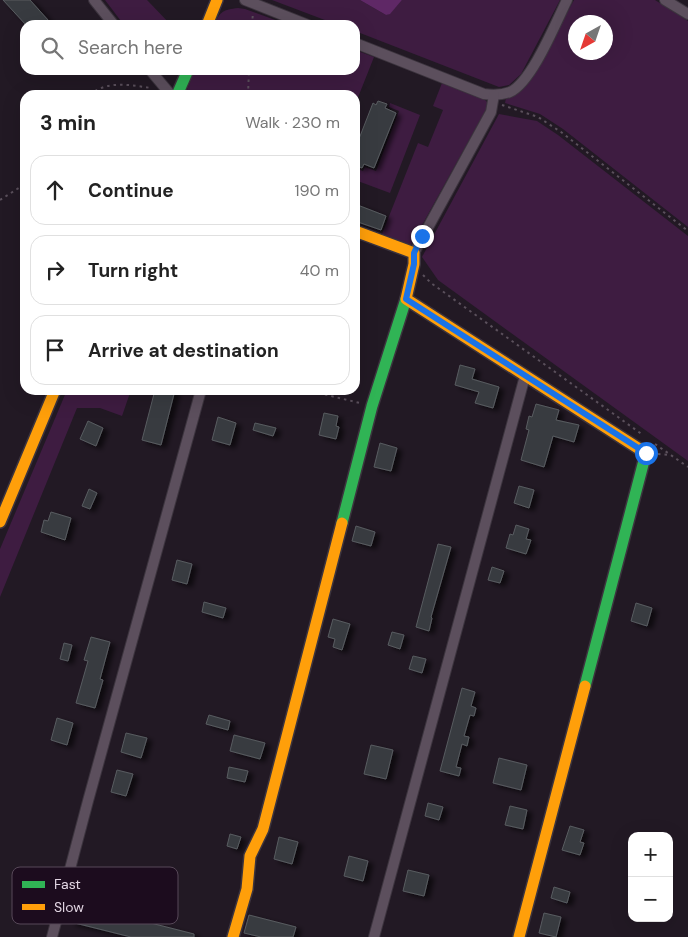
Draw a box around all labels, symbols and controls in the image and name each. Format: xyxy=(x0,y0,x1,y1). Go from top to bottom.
north arrow xyxy=(568,15,613,60)
search box xyxy=(20,20,360,75)
icon: search xyxy=(38,34,66,62)
text: Search here xyxy=(78,35,183,60)
text: 3 min xyxy=(40,109,96,137)
text: Walk · 230 m xyxy=(245,112,340,133)
icon: ahead xyxy=(41,176,69,204)
text: Continue xyxy=(88,178,174,203)
text: 190 m xyxy=(295,180,339,201)
route end xyxy=(411,225,434,248)
icon: right xyxy=(41,256,69,284)
text: Turn right xyxy=(88,258,178,283)
text: 40 m xyxy=(300,260,339,281)
icon: arrive xyxy=(41,336,69,364)
text: Arrive at destination xyxy=(88,338,279,363)
route start xyxy=(635,442,658,465)
map controls xyxy=(628,832,673,922)
button: + xyxy=(628,832,673,877)
legend xyxy=(12,867,178,924)
text: Fast xyxy=(54,875,81,893)
button: − xyxy=(628,877,673,922)
text: Slow xyxy=(54,898,84,916)

